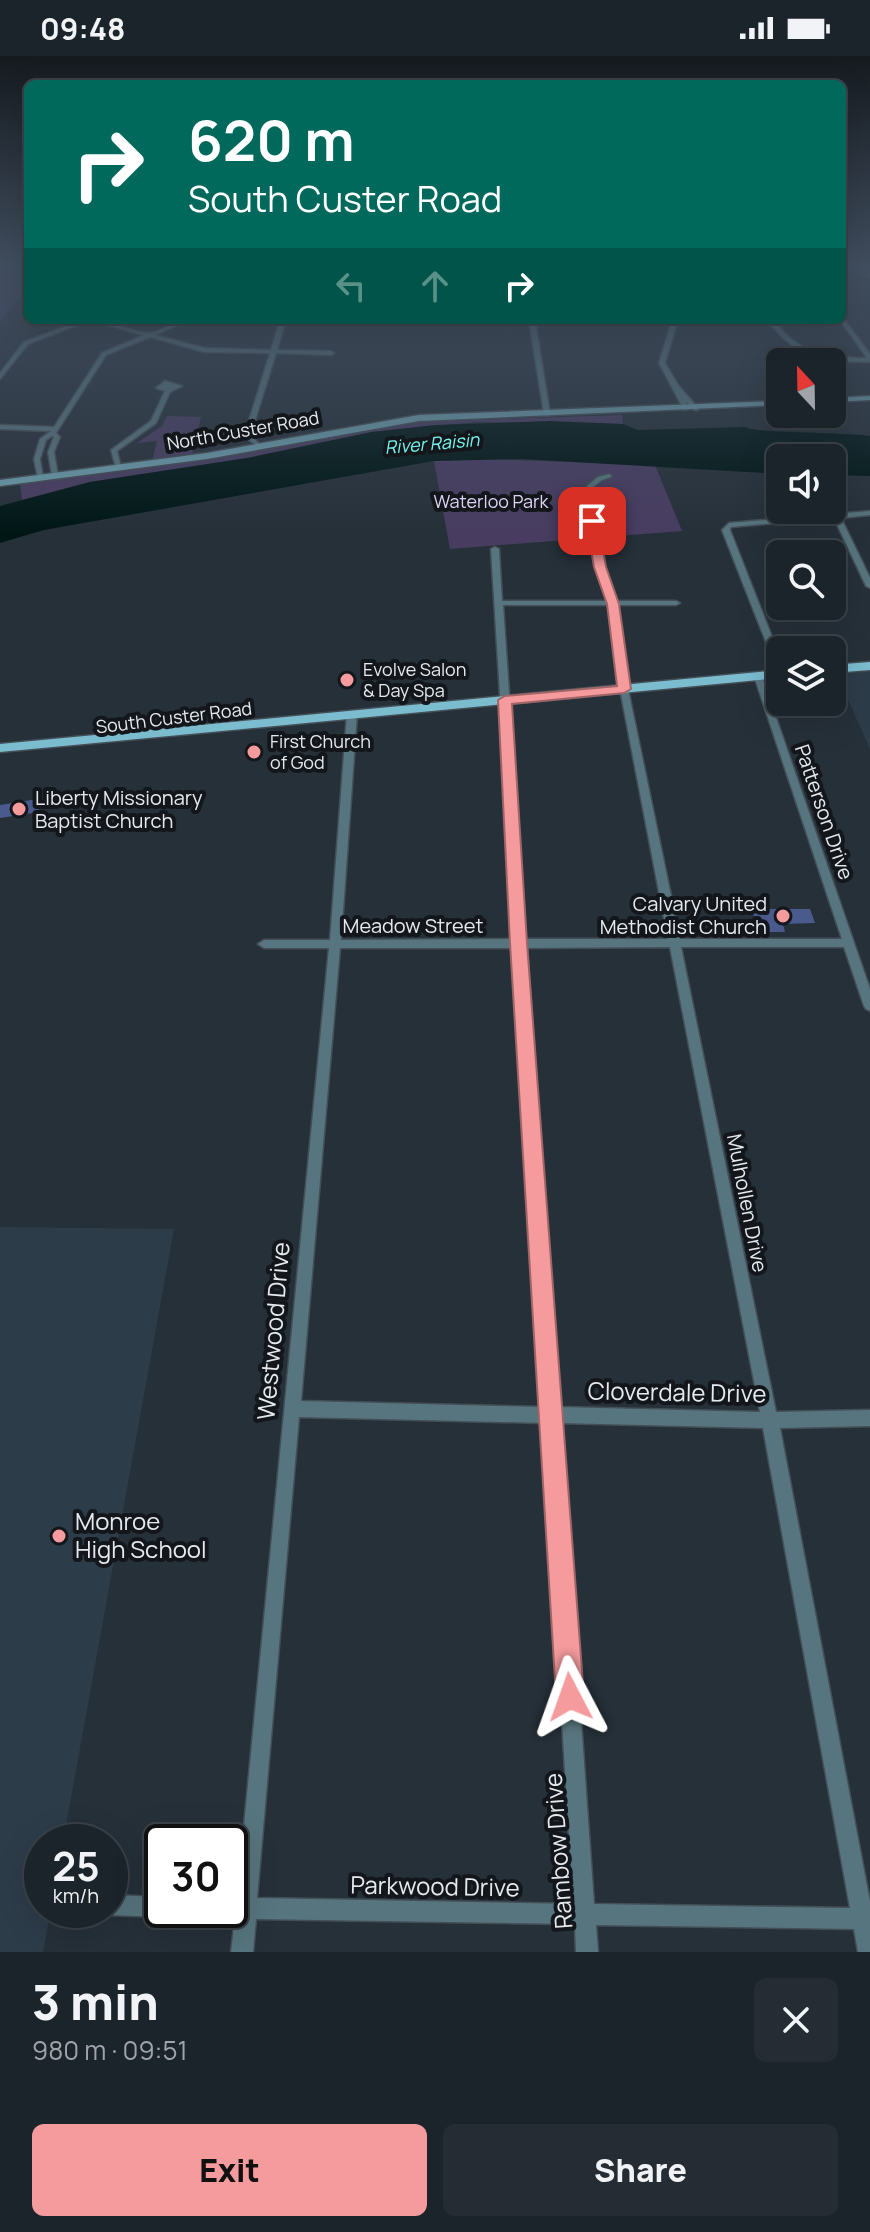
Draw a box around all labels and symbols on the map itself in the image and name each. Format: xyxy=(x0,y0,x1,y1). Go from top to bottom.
north arrow xyxy=(766,348,846,428)
street label: North Custer Road xyxy=(165,405,321,455)
water label: River Raisin xyxy=(384,427,482,459)
pin xyxy=(558,487,626,555)
park label: Waterloo Park xyxy=(434,489,549,513)
place label: Evolve Salon & Day Spa xyxy=(363,657,466,702)
marker: Evolve Salon & Day Spa xyxy=(338,671,356,689)
street label: South Custer Road xyxy=(94,696,253,738)
place label: First Church of God xyxy=(270,729,371,774)
street label: Patterson Drive xyxy=(789,741,860,883)
marker: First Church of God xyxy=(245,743,263,761)
place label: Liberty Missionary Baptist Church xyxy=(35,784,203,834)
marker: Liberty Missionary Baptist Church xyxy=(10,800,28,818)
place label: Calvary United Methodist Church xyxy=(600,890,767,940)
marker: Calvary United Methodist Church xyxy=(774,907,792,925)
street label: Meadow Street xyxy=(343,912,483,939)
street label: Mulhollen Drive xyxy=(721,1131,774,1274)
street label: Westwood Drive xyxy=(248,1240,297,1421)
street label: Cloverdale Drive xyxy=(587,1373,767,1410)
place label: Monroe High School xyxy=(75,1504,207,1565)
marker: Monroe High School xyxy=(50,1527,68,1545)
position arrow xyxy=(528,1655,612,1739)
street label: Rambow Drive xyxy=(536,1772,579,1930)
speed limit sign: 30 xyxy=(144,1824,248,1928)
street label: Parkwood Drive xyxy=(350,1868,520,1903)

